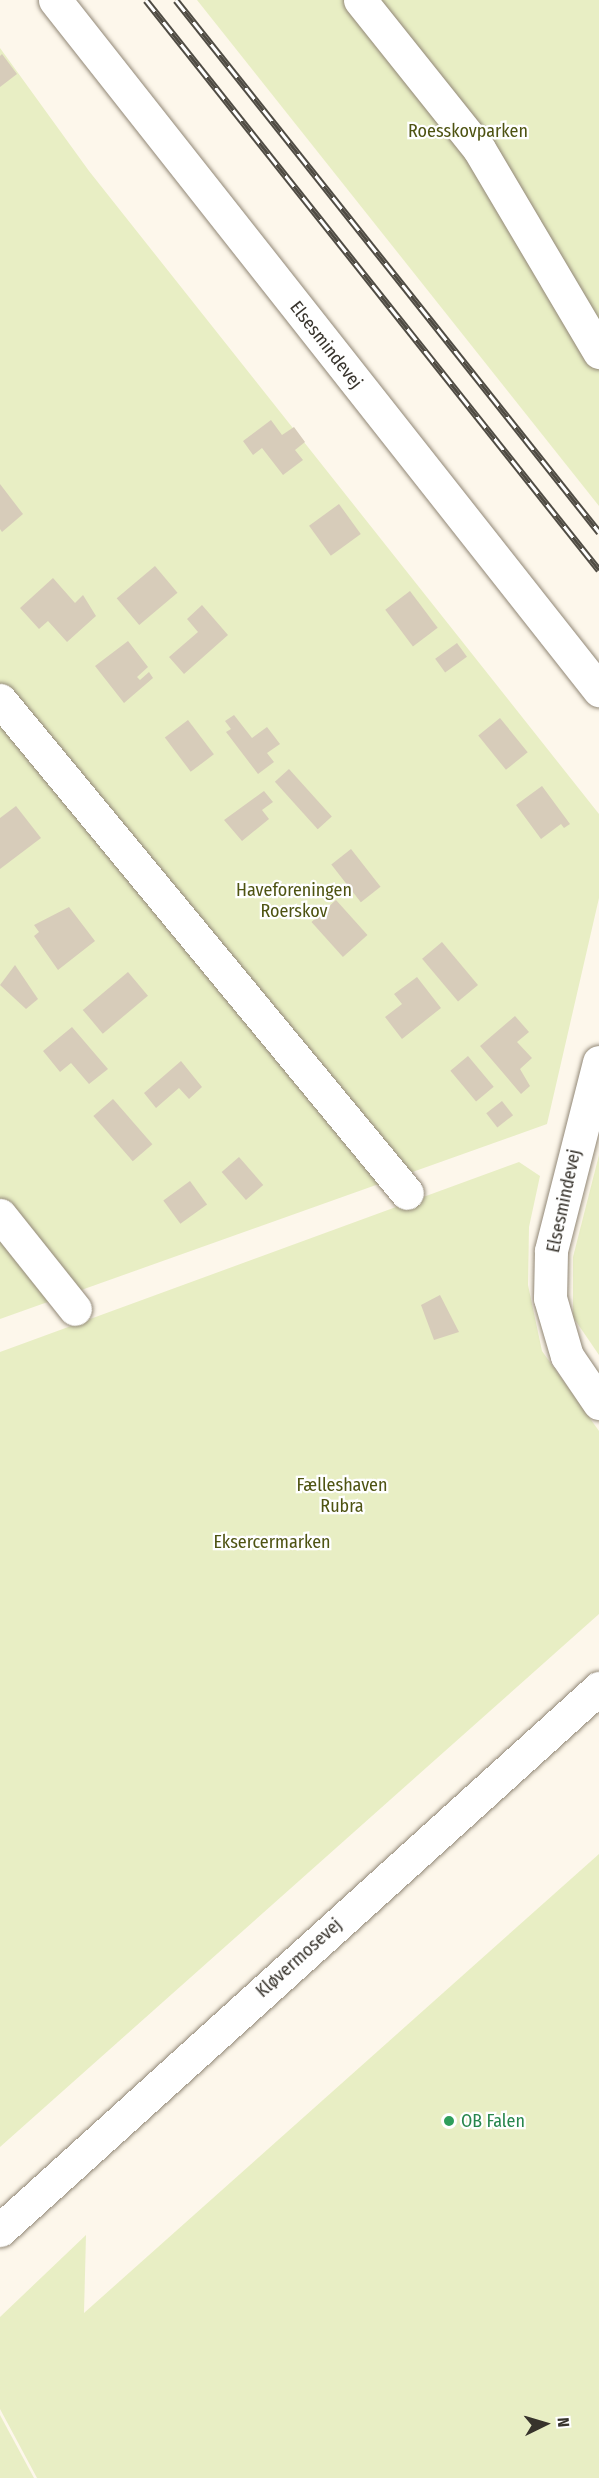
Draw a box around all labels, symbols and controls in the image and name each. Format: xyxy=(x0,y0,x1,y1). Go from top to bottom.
park label: Roesskovparken xyxy=(408,120,528,142)
street label: Elsesmindevej xyxy=(285,297,367,393)
park label: Haveforeningen Roerskov xyxy=(236,880,352,922)
street label: Elsesmindevej xyxy=(543,1147,585,1255)
park label: Fælleshaven Rubra xyxy=(297,1475,387,1518)
park label: Eksercermarken xyxy=(213,1531,331,1553)
street label: Kløvermosevej xyxy=(252,1914,346,2002)
place label: OB Falen xyxy=(461,2110,525,2132)
marker: OB Falen xyxy=(442,2114,456,2128)
north arrow xyxy=(515,2394,575,2454)
text: N xyxy=(554,2417,573,2428)

